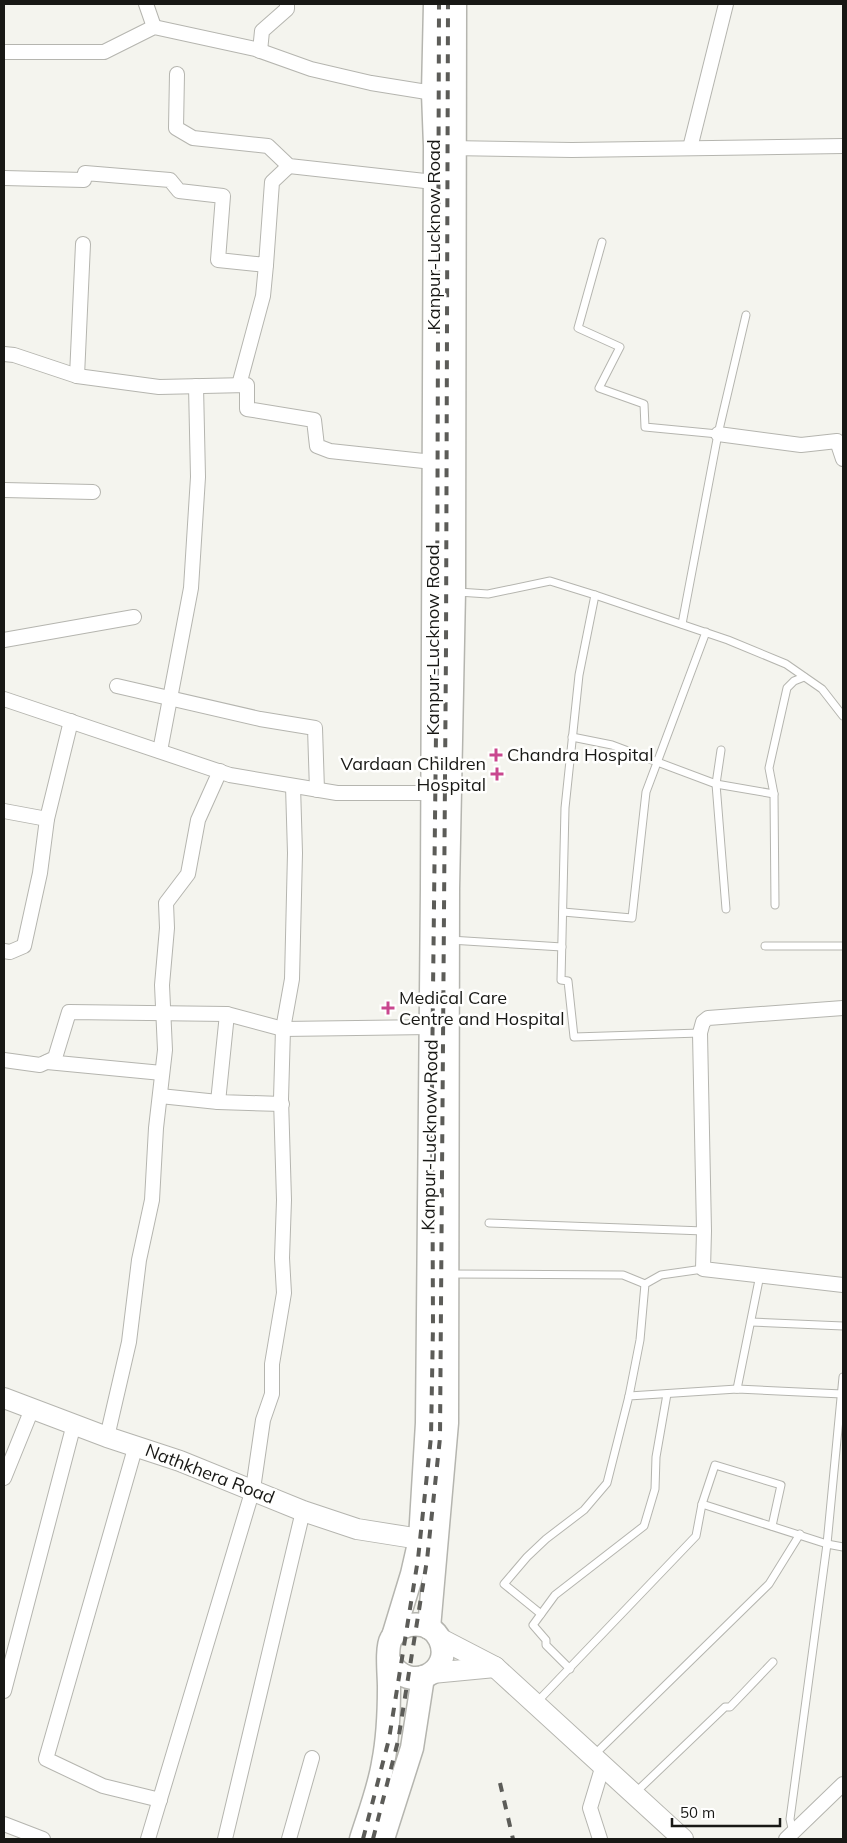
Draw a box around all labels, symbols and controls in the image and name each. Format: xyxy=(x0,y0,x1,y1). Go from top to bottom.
street label: Kanpur-Lucknow Road xyxy=(422,139,445,331)
street label: Kanpur-Lucknow Road xyxy=(421,544,444,736)
place label: Chandra Hospital xyxy=(507,743,653,766)
marker: Chandra Hospital xyxy=(489,748,503,762)
place label: Vardaan Children Hospital xyxy=(341,752,486,796)
marker: Vardaan Children Hospital xyxy=(490,767,504,781)
place label: Medical Care Centre and Hospital xyxy=(399,986,565,1030)
marker: Medical Care Centre and Hospital xyxy=(381,1001,395,1015)
street label: Kanpur-Lucknow Road xyxy=(416,1039,443,1231)
street label: Nathkhera Road xyxy=(142,1438,278,1509)
scale bar xyxy=(672,1796,780,1828)
text: 50 m xyxy=(680,1803,715,1822)

